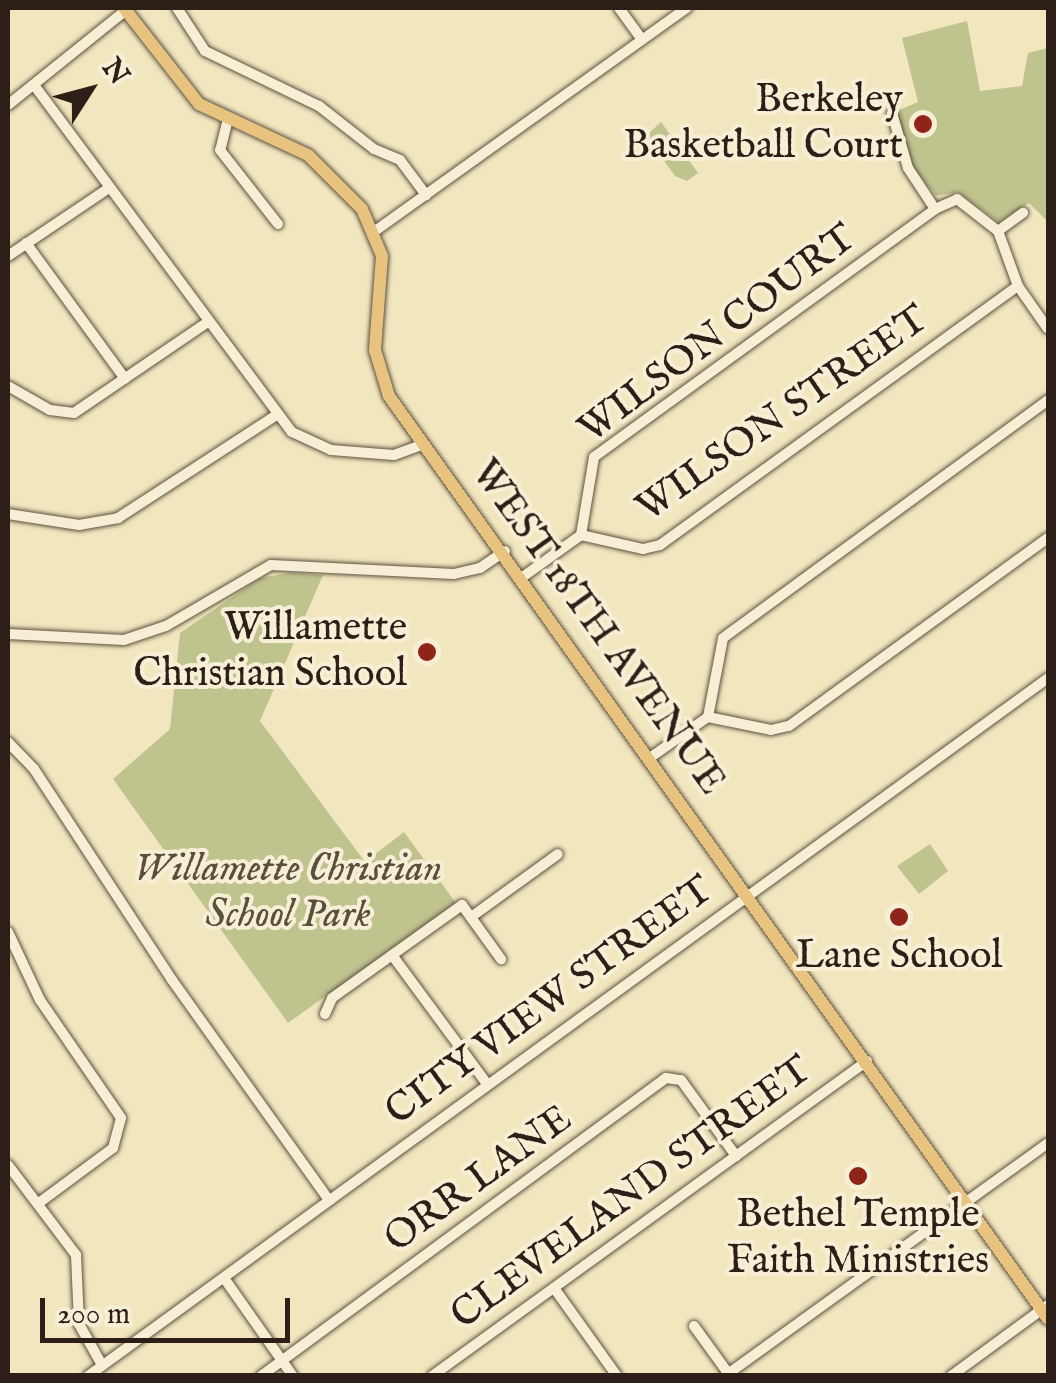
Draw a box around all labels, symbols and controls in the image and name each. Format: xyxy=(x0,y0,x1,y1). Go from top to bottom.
north arrow xyxy=(40,40,140,140)
text: N xyxy=(93,52,136,92)
place label: Berkeley Basketball Court xyxy=(623,77,903,171)
marker: Berkeley Basketball Court xyxy=(912,113,934,135)
street label: WILSON COURT xyxy=(570,215,866,455)
street label: WILSON STREET xyxy=(628,296,938,534)
street label: WEST 18TH AVENUE xyxy=(459,451,735,805)
place label: Willamette Christian School xyxy=(133,605,407,699)
marker: Willamette Christian School xyxy=(416,641,438,663)
park label: Willamette Christian School Park xyxy=(134,846,442,940)
street label: CITY VIEW STREET xyxy=(377,867,723,1137)
marker: Lane School xyxy=(888,906,910,928)
place label: Lane School xyxy=(796,933,1002,981)
street label: CLEVELAND STREET xyxy=(442,1047,822,1341)
street label: ORR LANE xyxy=(376,1096,582,1264)
marker: Bethel Temple Faith Ministries xyxy=(847,1165,869,1187)
place label: Bethel Temple Faith Ministries xyxy=(727,1192,989,1286)
scale bar xyxy=(45,1278,295,1340)
text: 200 m xyxy=(57,1296,130,1334)

